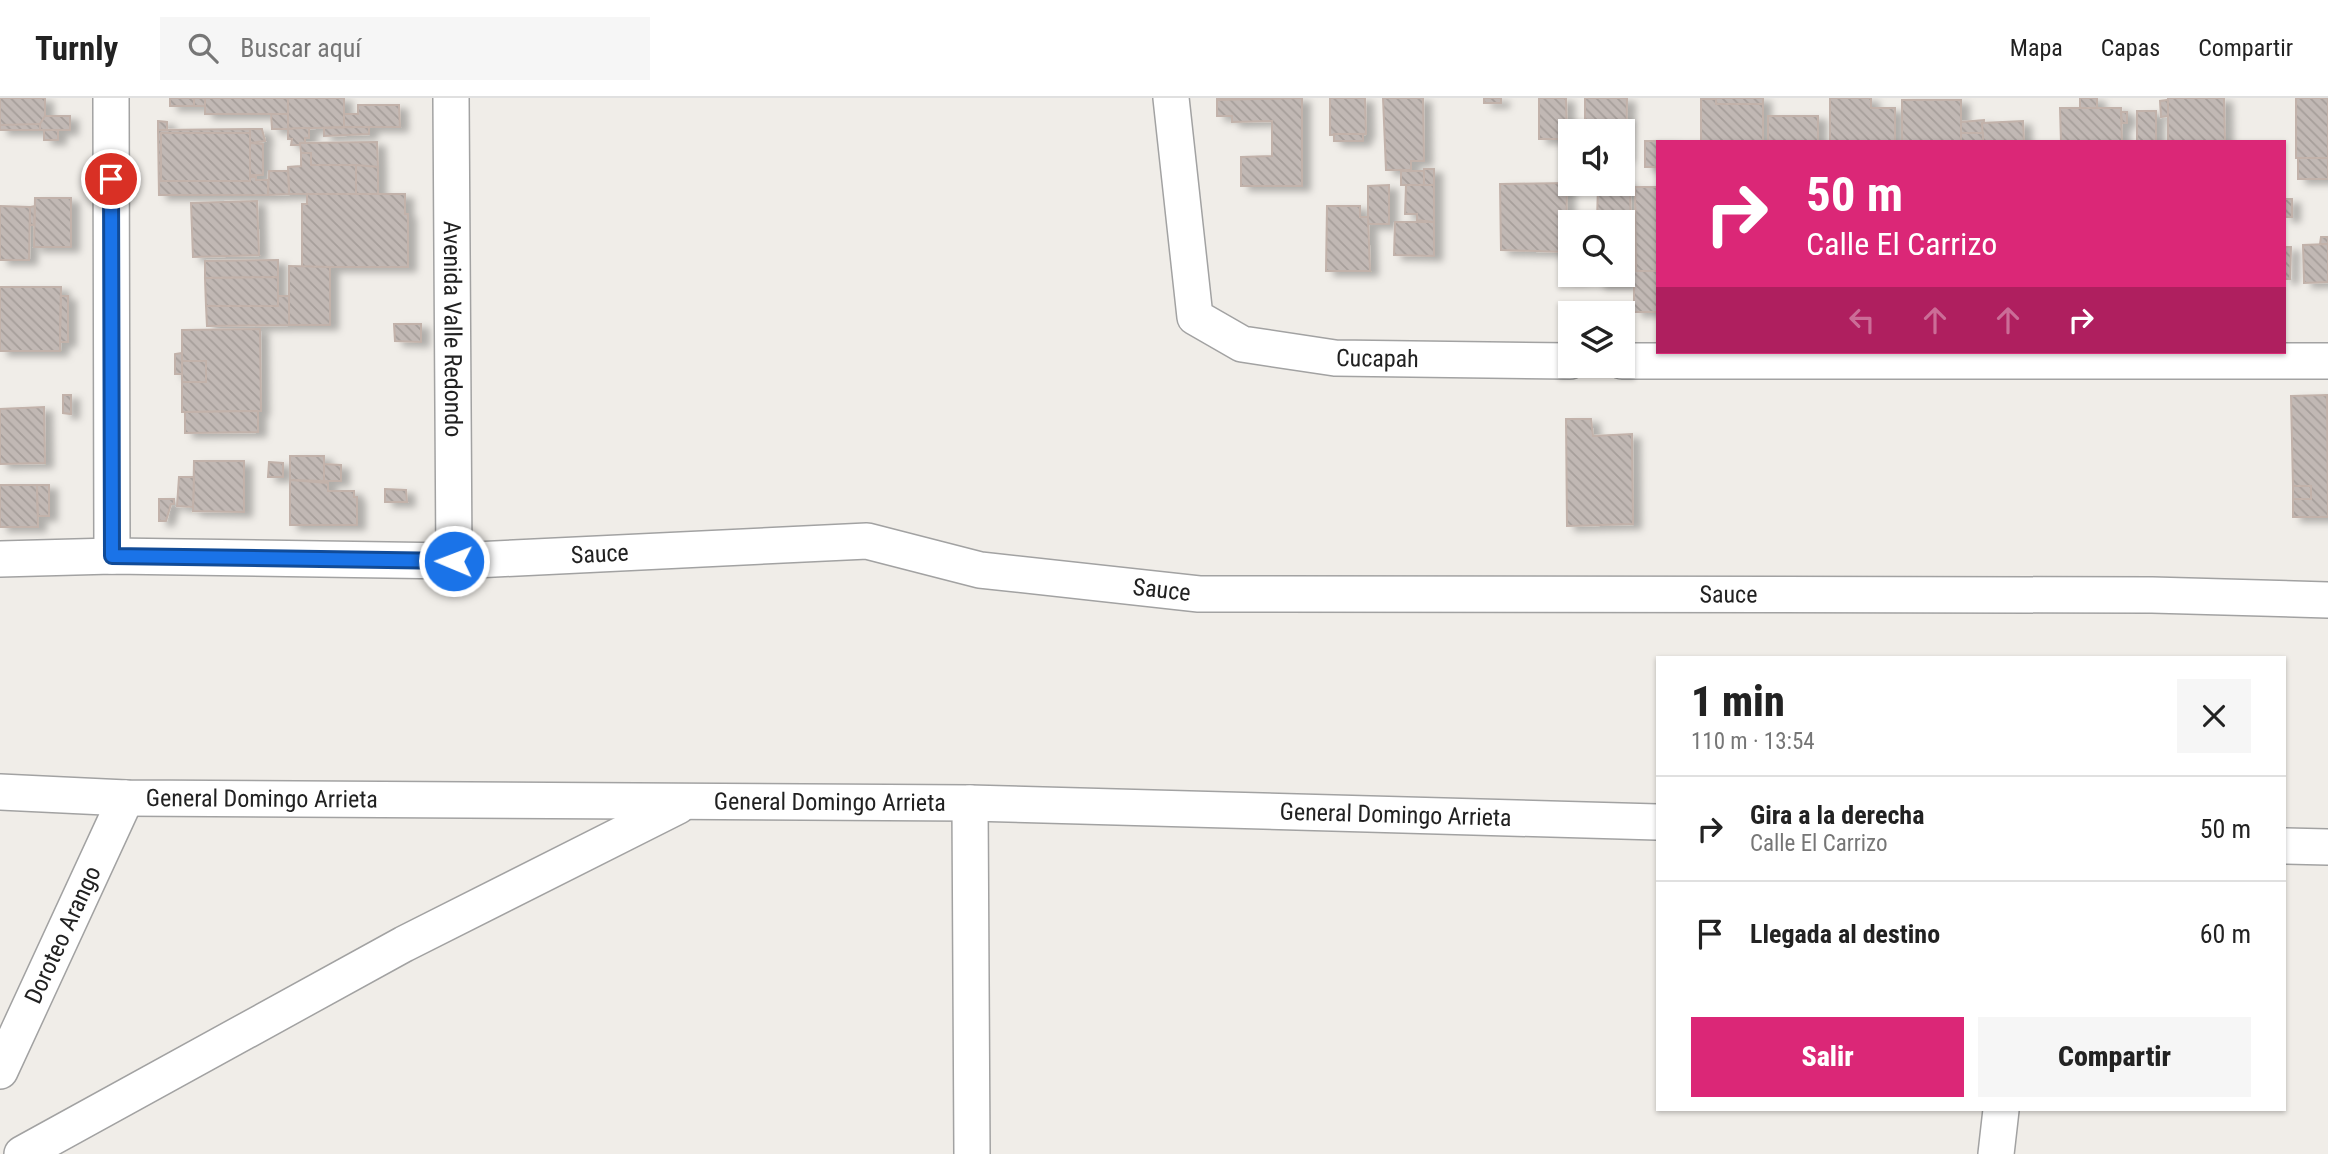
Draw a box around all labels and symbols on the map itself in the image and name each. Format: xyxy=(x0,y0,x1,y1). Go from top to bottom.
pin xyxy=(81,149,141,209)
street label: Avenida Valle Redondo xyxy=(438,221,467,437)
street label: Cucapah xyxy=(1336,344,1419,373)
position arrow xyxy=(417,524,491,598)
street label: Sauce xyxy=(570,539,629,569)
street label: Sauce xyxy=(1131,573,1192,607)
street label: Sauce xyxy=(1699,581,1757,609)
street label: General Domingo Arrieta xyxy=(146,784,378,813)
street label: General Domingo Arrieta xyxy=(714,787,946,817)
street label: General Domingo Arrieta xyxy=(1279,798,1512,832)
street label: Doroteo Arango xyxy=(19,862,107,1008)

